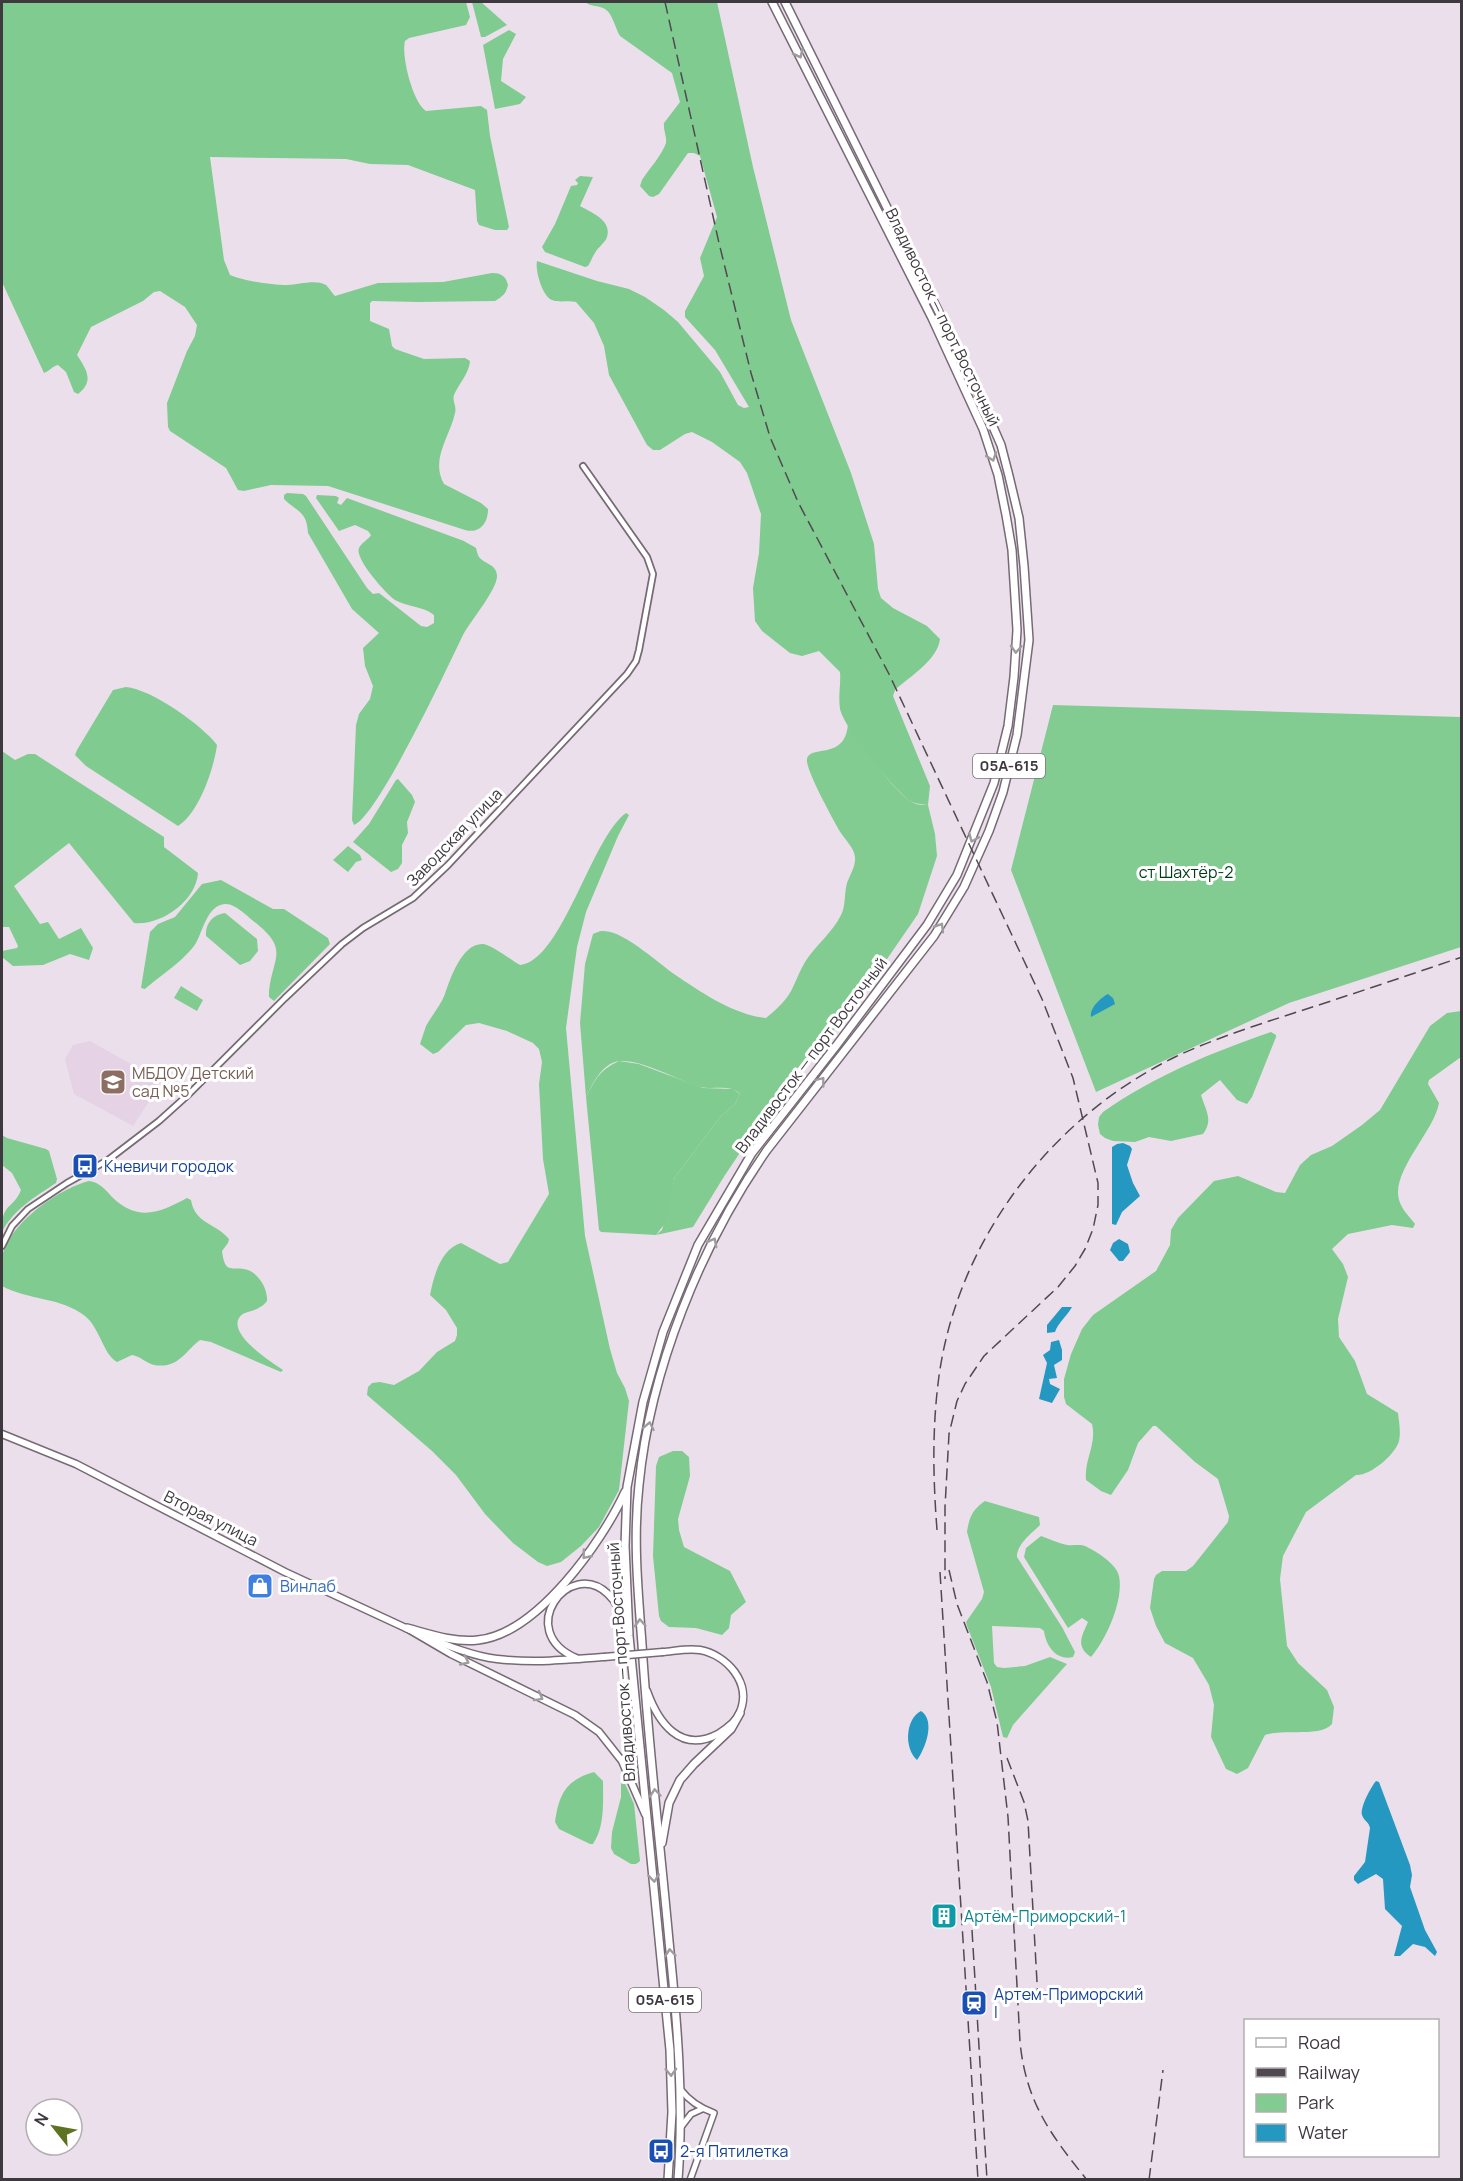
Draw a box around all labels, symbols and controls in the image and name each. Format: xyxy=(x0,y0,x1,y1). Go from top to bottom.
one-way arrow xyxy=(791,47,803,58)
street label: Владивосток — порт Восточный xyxy=(880,204,1006,430)
one-way arrow xyxy=(985,451,997,461)
one-way arrow xyxy=(1009,645,1022,654)
road number: 05А-615 xyxy=(973,754,1045,778)
street label: Заводская улица xyxy=(401,783,507,891)
one-way arrow xyxy=(968,832,980,843)
park label: ст Шахтёр-2 xyxy=(1139,861,1233,883)
one-way arrow xyxy=(933,923,945,933)
street label: Владивосток — порт Восточный xyxy=(730,952,892,1158)
place label: МБДОУ Детский сад №5 xyxy=(132,1062,254,1102)
school or university icon: МБДОУ Детский сад №5 xyxy=(98,1067,128,1097)
one-way arrow xyxy=(814,1077,825,1088)
bus stop icon: Кневичи городок xyxy=(70,1151,100,1181)
place label: Кневичи городок xyxy=(104,1155,235,1177)
one-way arrow xyxy=(705,1238,717,1249)
one-way arrow xyxy=(642,1421,655,1431)
street label: Вторая улица xyxy=(160,1485,262,1551)
street label: Владивосток — порт Восточный xyxy=(602,1541,640,1783)
one-way arrow xyxy=(583,1548,594,1559)
shop icon: Винлаб xyxy=(245,1571,275,1601)
place label: Винлаб xyxy=(280,1575,336,1597)
one-way arrow xyxy=(634,1619,647,1628)
one-way arrow xyxy=(458,1653,469,1665)
one-way arrow xyxy=(533,1690,544,1701)
one-way arrow xyxy=(649,1789,662,1798)
one-way arrow xyxy=(647,1874,660,1883)
building icon: Артём-Приморский-1 xyxy=(929,1901,959,1931)
place label: Артём-Приморский-1 xyxy=(964,1905,1126,1927)
one-way arrow xyxy=(664,1949,677,1958)
place label: Артем-Приморский I xyxy=(994,1983,1143,2023)
road number: 05А-615 xyxy=(629,1988,701,2012)
station icon: Артем-Приморский I xyxy=(959,1988,989,2018)
legend xyxy=(1244,2019,1439,2157)
text: Road xyxy=(1298,2030,1341,2054)
text: Railway xyxy=(1298,2060,1360,2084)
one-way arrow xyxy=(665,2068,677,2077)
text: Park xyxy=(1298,2090,1335,2114)
north arrow xyxy=(24,2097,84,2157)
text: N xyxy=(29,2109,54,2130)
text: Water xyxy=(1298,2120,1348,2144)
bus stop icon: 2-я Пятилетка xyxy=(646,2136,676,2166)
place label: 2-я Пятилетка xyxy=(680,2140,788,2162)

